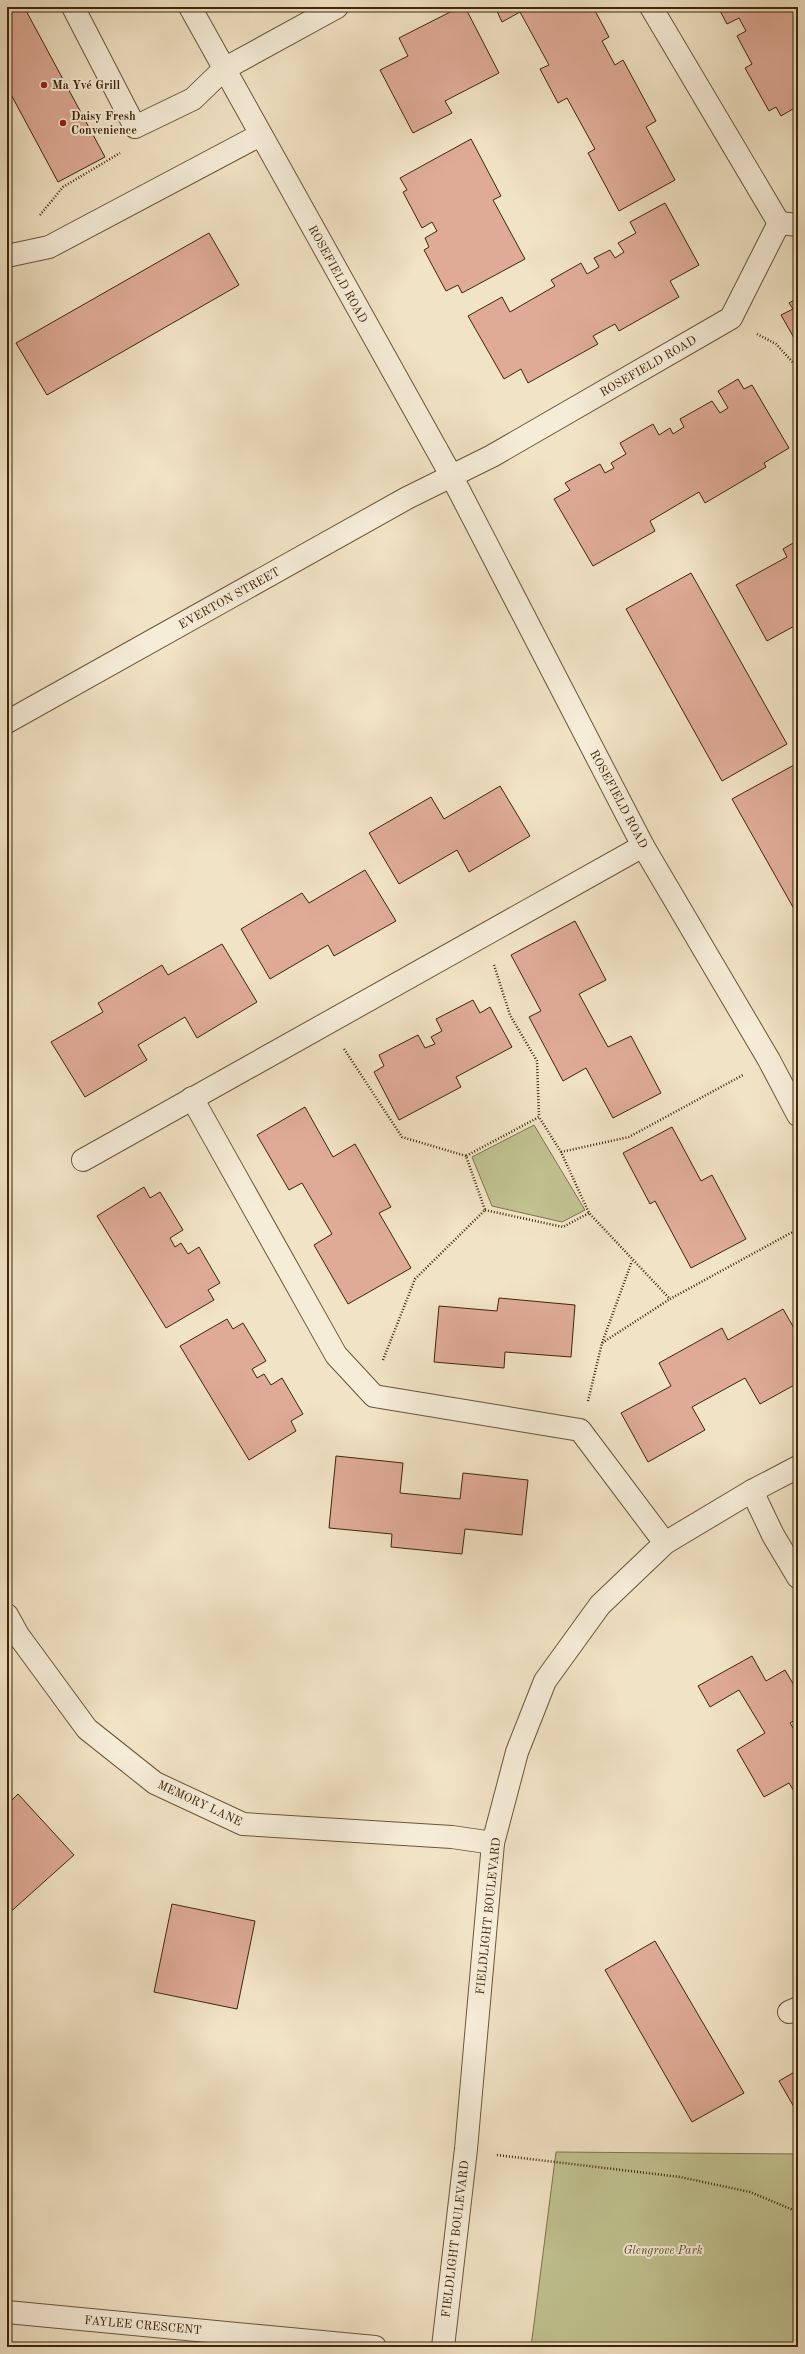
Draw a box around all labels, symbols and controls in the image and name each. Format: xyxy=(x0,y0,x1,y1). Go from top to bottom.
marker: Ma Yvé Grill xyxy=(39,80,49,90)
place label: Ma Yvé Grill xyxy=(52,80,120,92)
place label: Daisy Fresh Convenience xyxy=(71,111,137,137)
marker: Daisy Fresh Convenience xyxy=(58,118,68,128)
street label: ROSEFIELD ROAD xyxy=(305,224,369,325)
street label: ROSEFIELD ROAD xyxy=(598,334,699,399)
street label: EVERTON STREET xyxy=(177,566,282,632)
street label: ROSEFIELD ROAD xyxy=(587,748,649,851)
street label: MEMORY LANE xyxy=(155,1779,244,1829)
street label: FIELDLIGHT BOULEVARD xyxy=(475,1837,503,1995)
street label: FIELDLIGHT BOULEVARD xyxy=(440,2160,472,2318)
park label: Glengrove Park xyxy=(623,2245,703,2257)
street label: FAYLEE CRESCENT xyxy=(84,2315,202,2337)

